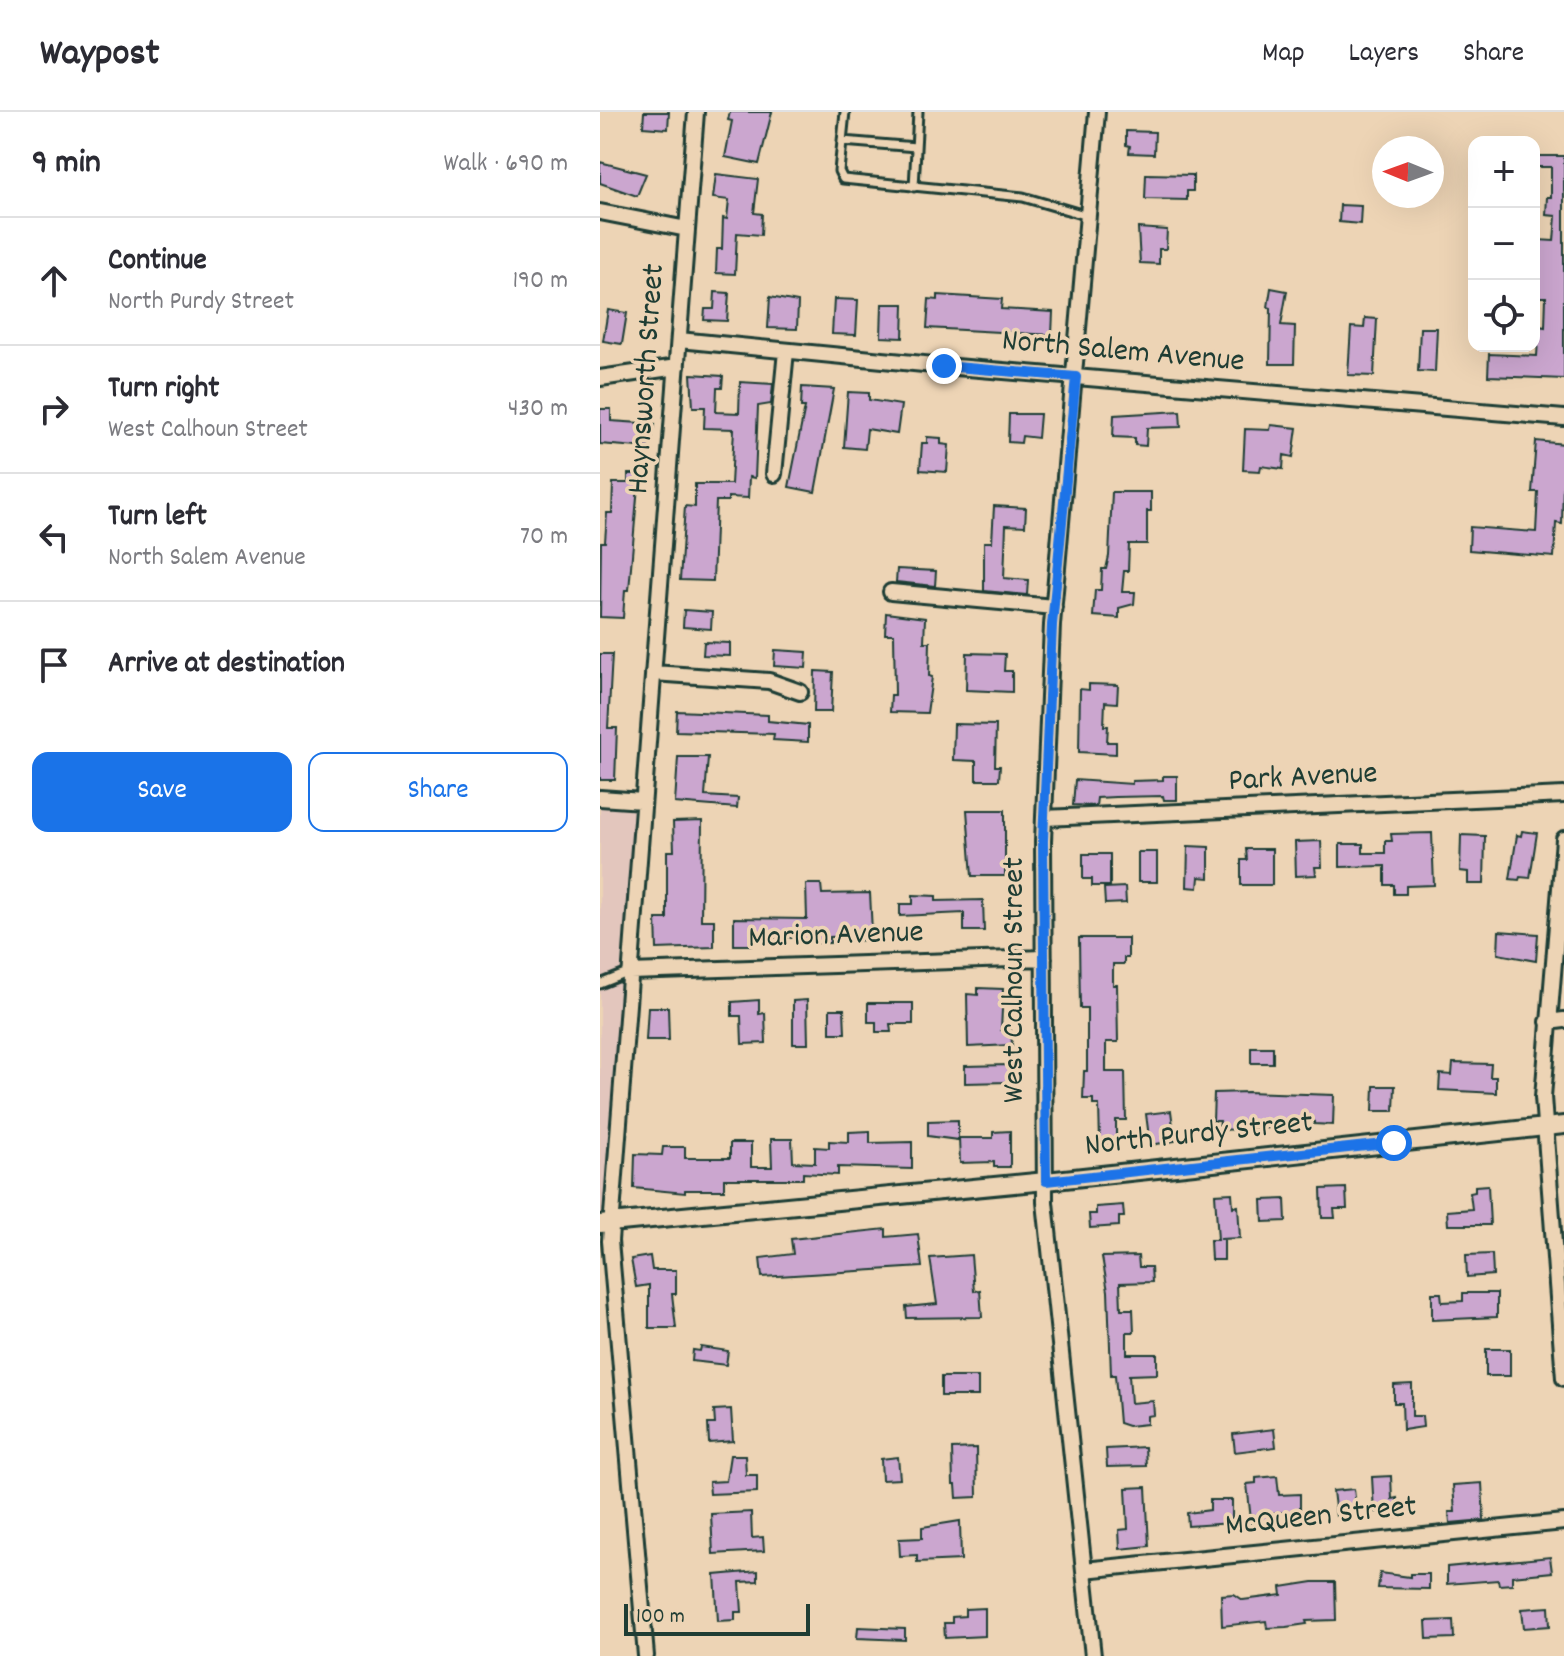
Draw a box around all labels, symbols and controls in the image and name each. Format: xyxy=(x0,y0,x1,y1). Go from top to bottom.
text: Waypost xyxy=(40,28,159,83)
text: Map xyxy=(1262,35,1305,75)
text: Layers xyxy=(1349,35,1419,75)
text: Share xyxy=(1463,35,1524,75)
north arrow xyxy=(1372,136,1444,208)
map controls xyxy=(1468,136,1540,352)
button: + xyxy=(1468,136,1540,208)
text: 9 min xyxy=(32,140,101,189)
text: Walk · 690 m xyxy=(444,146,568,183)
button: − xyxy=(1468,208,1540,280)
text: Continue xyxy=(108,241,207,284)
icon: ahead xyxy=(32,259,76,303)
street label: Haynsworth Street xyxy=(617,262,679,496)
text: 190 m xyxy=(512,263,568,300)
button: locate xyxy=(1468,280,1540,352)
text: North Purdy Street xyxy=(108,284,294,321)
street label: North Salem Avenue xyxy=(1000,319,1246,387)
route end xyxy=(926,348,962,384)
text: Turn right xyxy=(108,369,219,412)
icon: right xyxy=(32,387,76,431)
text: 430 m xyxy=(508,391,568,428)
text: West Calhoun Street xyxy=(108,412,308,449)
text: Turn left xyxy=(108,497,207,540)
icon: left xyxy=(32,515,76,559)
text: 70 m xyxy=(520,519,568,556)
text: North Salem Avenue xyxy=(108,540,306,577)
icon: arrive xyxy=(32,643,76,687)
text: Arrive at destination xyxy=(108,644,345,687)
button: Save xyxy=(32,752,292,832)
button: Share xyxy=(308,752,568,832)
street label: Park Avenue xyxy=(1227,752,1379,806)
street label: West Calhoun Street xyxy=(993,857,1039,1103)
street label: Marion Avenue xyxy=(748,911,924,963)
street label: North Purdy Street xyxy=(1083,1101,1315,1171)
route start xyxy=(1376,1125,1412,1161)
street label: McQueen Street xyxy=(1223,1485,1419,1551)
scale bar xyxy=(624,1600,810,1636)
text: 100 m xyxy=(636,1602,685,1633)

